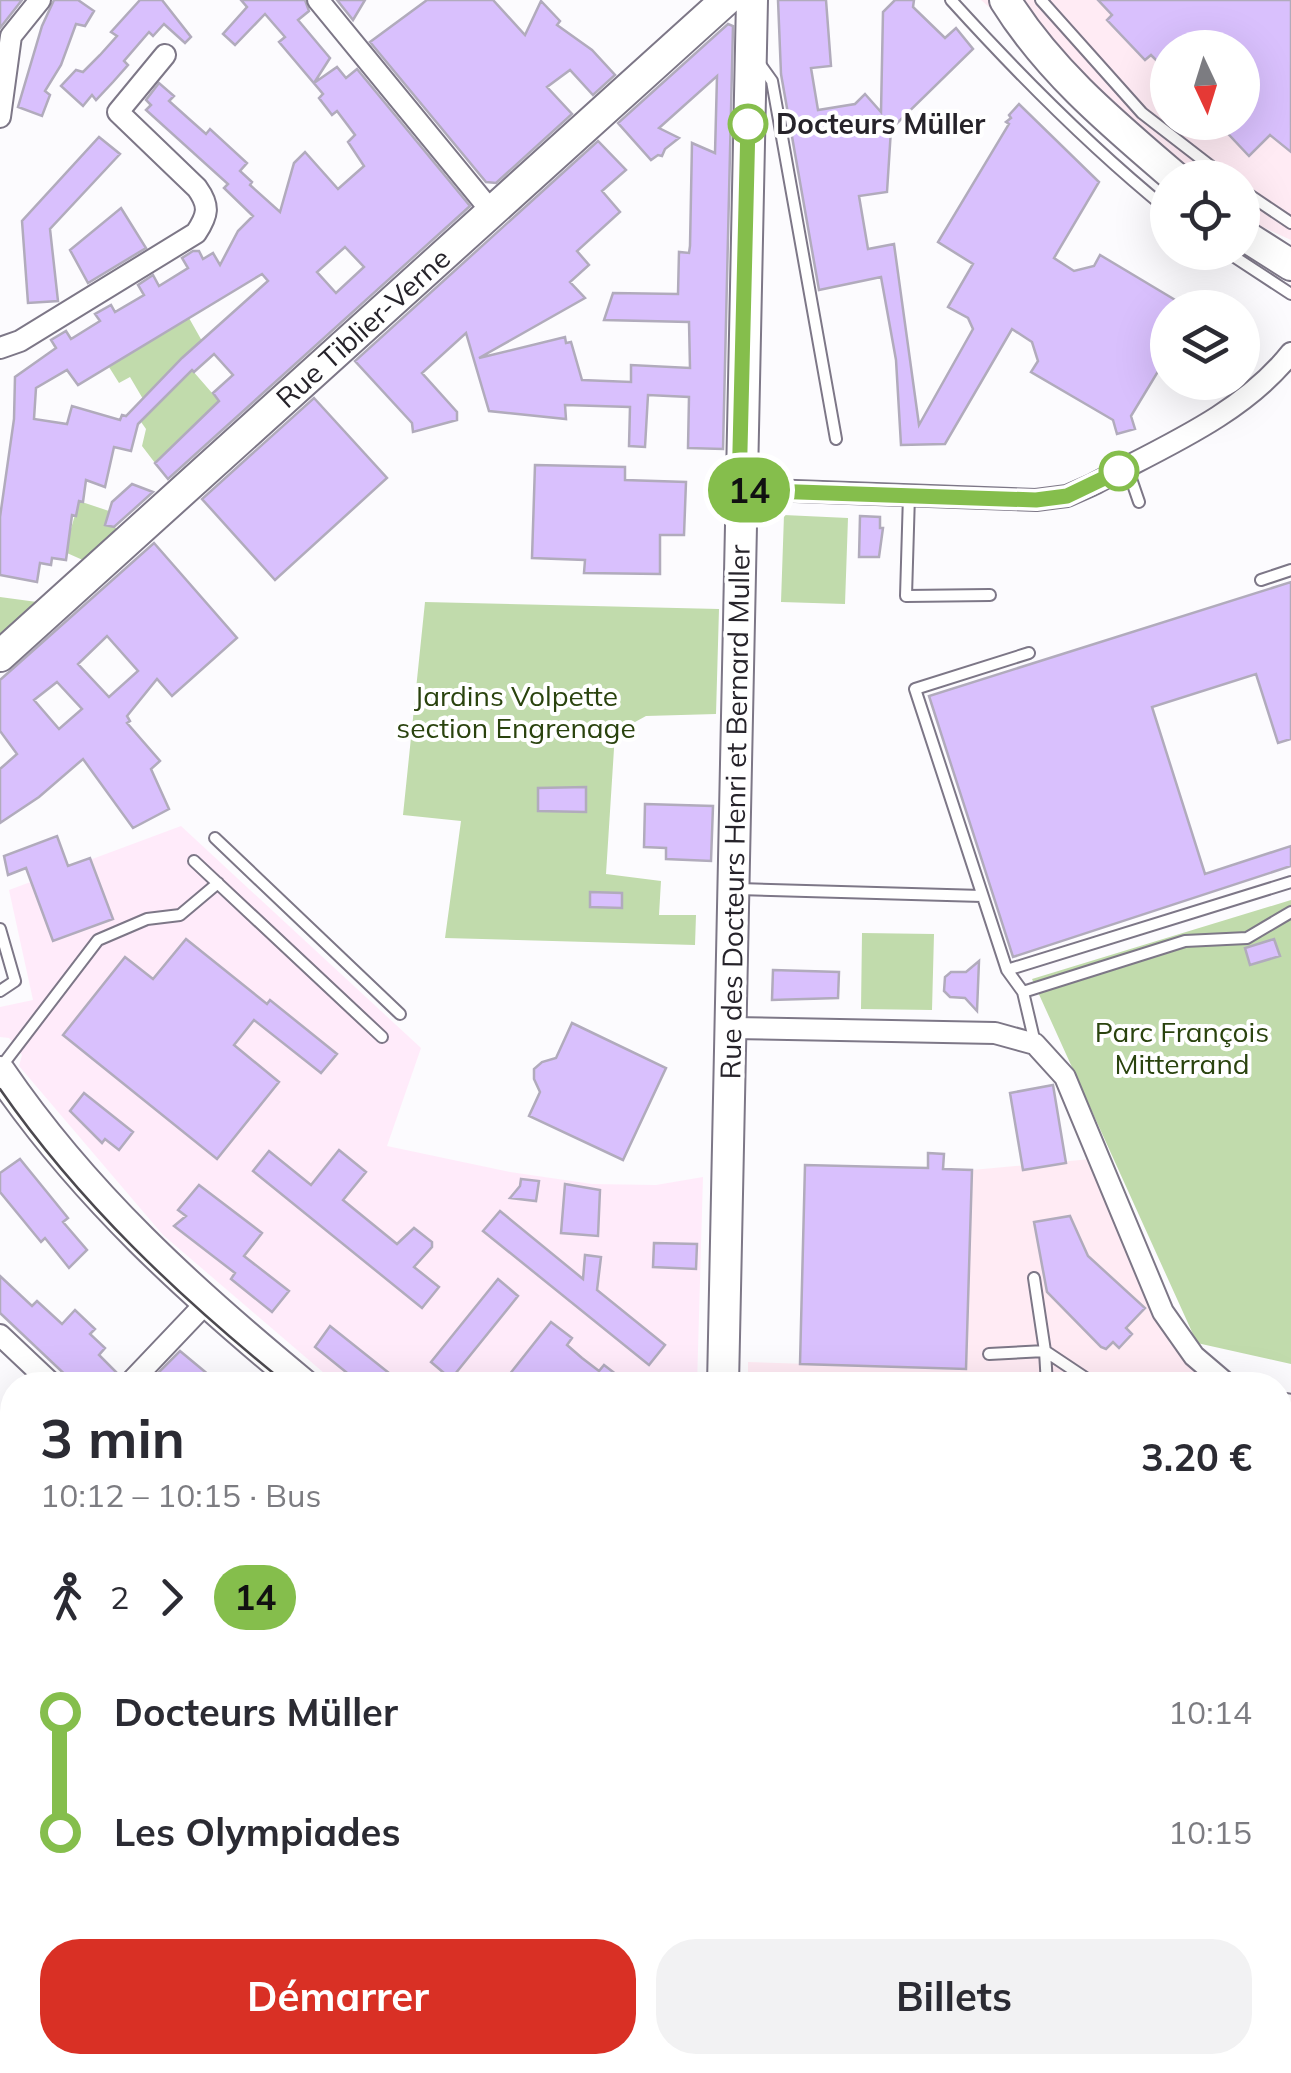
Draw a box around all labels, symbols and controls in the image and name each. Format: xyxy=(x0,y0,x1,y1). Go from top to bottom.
north arrow xyxy=(1150,30,1260,140)
map controls xyxy=(1150,30,1260,400)
marker: Docteurs Müller xyxy=(729,105,767,143)
place label: Docteurs Müller xyxy=(776,106,985,141)
button: locate xyxy=(1150,160,1260,270)
street label: Rue Tiblier-Verne xyxy=(268,240,457,415)
button: layers xyxy=(1150,290,1260,400)
unlabelled marker xyxy=(1100,452,1138,490)
line badge: 14 xyxy=(704,458,794,522)
text: 14 xyxy=(728,468,770,512)
street label: Rue des Docteurs Henri et Bernard Muller xyxy=(712,544,757,1080)
park label: Jardins Volpette section Engrenage xyxy=(396,678,636,745)
park label: Parc François Mitterrand xyxy=(1095,1014,1269,1081)
text: 3 min xyxy=(40,1403,185,1472)
text: 3.20 € xyxy=(1141,1433,1252,1481)
text: 10:12 – 10:15 · Bus xyxy=(40,1475,321,1515)
icon: walk xyxy=(40,1570,95,1625)
icon: forward xyxy=(144,1570,199,1625)
text: 14 xyxy=(234,1575,276,1619)
text: 2 xyxy=(110,1577,129,1617)
text: Docteurs Müller xyxy=(114,1688,398,1736)
text: 10:14 xyxy=(1168,1692,1252,1732)
text: Les Olympiades xyxy=(114,1808,400,1856)
text: 10:15 xyxy=(1168,1812,1252,1852)
button: Démarrer xyxy=(40,1939,636,2054)
button: Billets xyxy=(656,1939,1252,2054)

